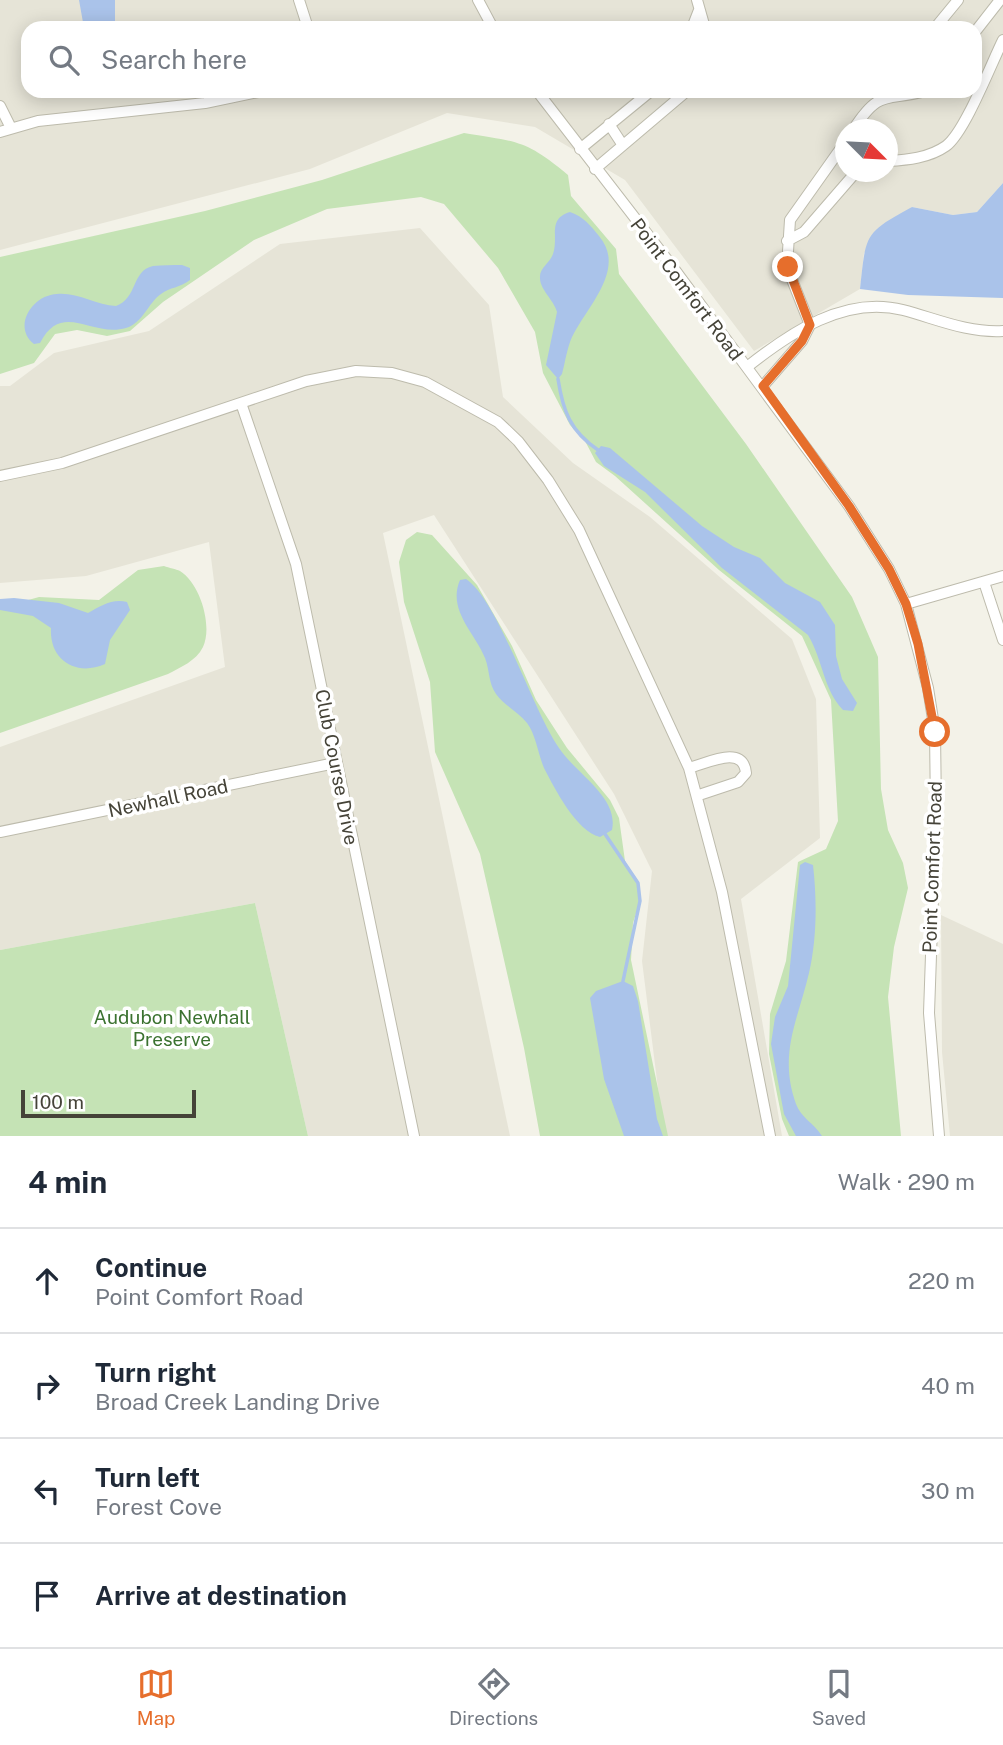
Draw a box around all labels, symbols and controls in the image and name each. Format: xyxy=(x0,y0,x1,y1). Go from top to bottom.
search box xyxy=(21,21,982,98)
icon: search xyxy=(45,41,83,79)
text: Search here xyxy=(101,44,247,75)
north arrow xyxy=(835,119,898,182)
street label: Point Comfort Road xyxy=(626,214,748,364)
route end xyxy=(772,251,803,282)
street label: Club Course Drive xyxy=(311,687,363,847)
route start xyxy=(919,716,950,747)
street label: Newhall Road xyxy=(106,775,230,821)
street label: Point Comfort Road xyxy=(918,781,946,953)
park label: Audubon Newhall Preserve xyxy=(94,1006,250,1050)
scale bar xyxy=(21,1087,196,1119)
text: 100 m xyxy=(32,1091,84,1113)
text: 4 min xyxy=(28,1164,107,1200)
text: Walk · 290 m xyxy=(838,1168,975,1195)
text: Continue xyxy=(95,1252,207,1283)
icon: ahead xyxy=(28,1262,66,1300)
text: 220 m xyxy=(908,1267,975,1294)
text: Point Comfort Road xyxy=(95,1283,304,1310)
text: Turn right xyxy=(95,1357,217,1388)
icon: right xyxy=(28,1367,66,1405)
text: 40 m xyxy=(921,1372,975,1399)
text: Broad Creek Landing Drive xyxy=(95,1388,380,1415)
text: Turn left xyxy=(95,1462,200,1493)
icon: left xyxy=(28,1472,66,1510)
text: 30 m xyxy=(921,1477,975,1504)
text: Forest Cove xyxy=(95,1493,222,1520)
icon: arrive xyxy=(28,1577,66,1615)
text: Arrive at destination xyxy=(95,1580,347,1611)
tab: Map xyxy=(137,1665,175,1729)
tab: Directions xyxy=(449,1665,538,1729)
tab: Saved xyxy=(812,1665,866,1729)

